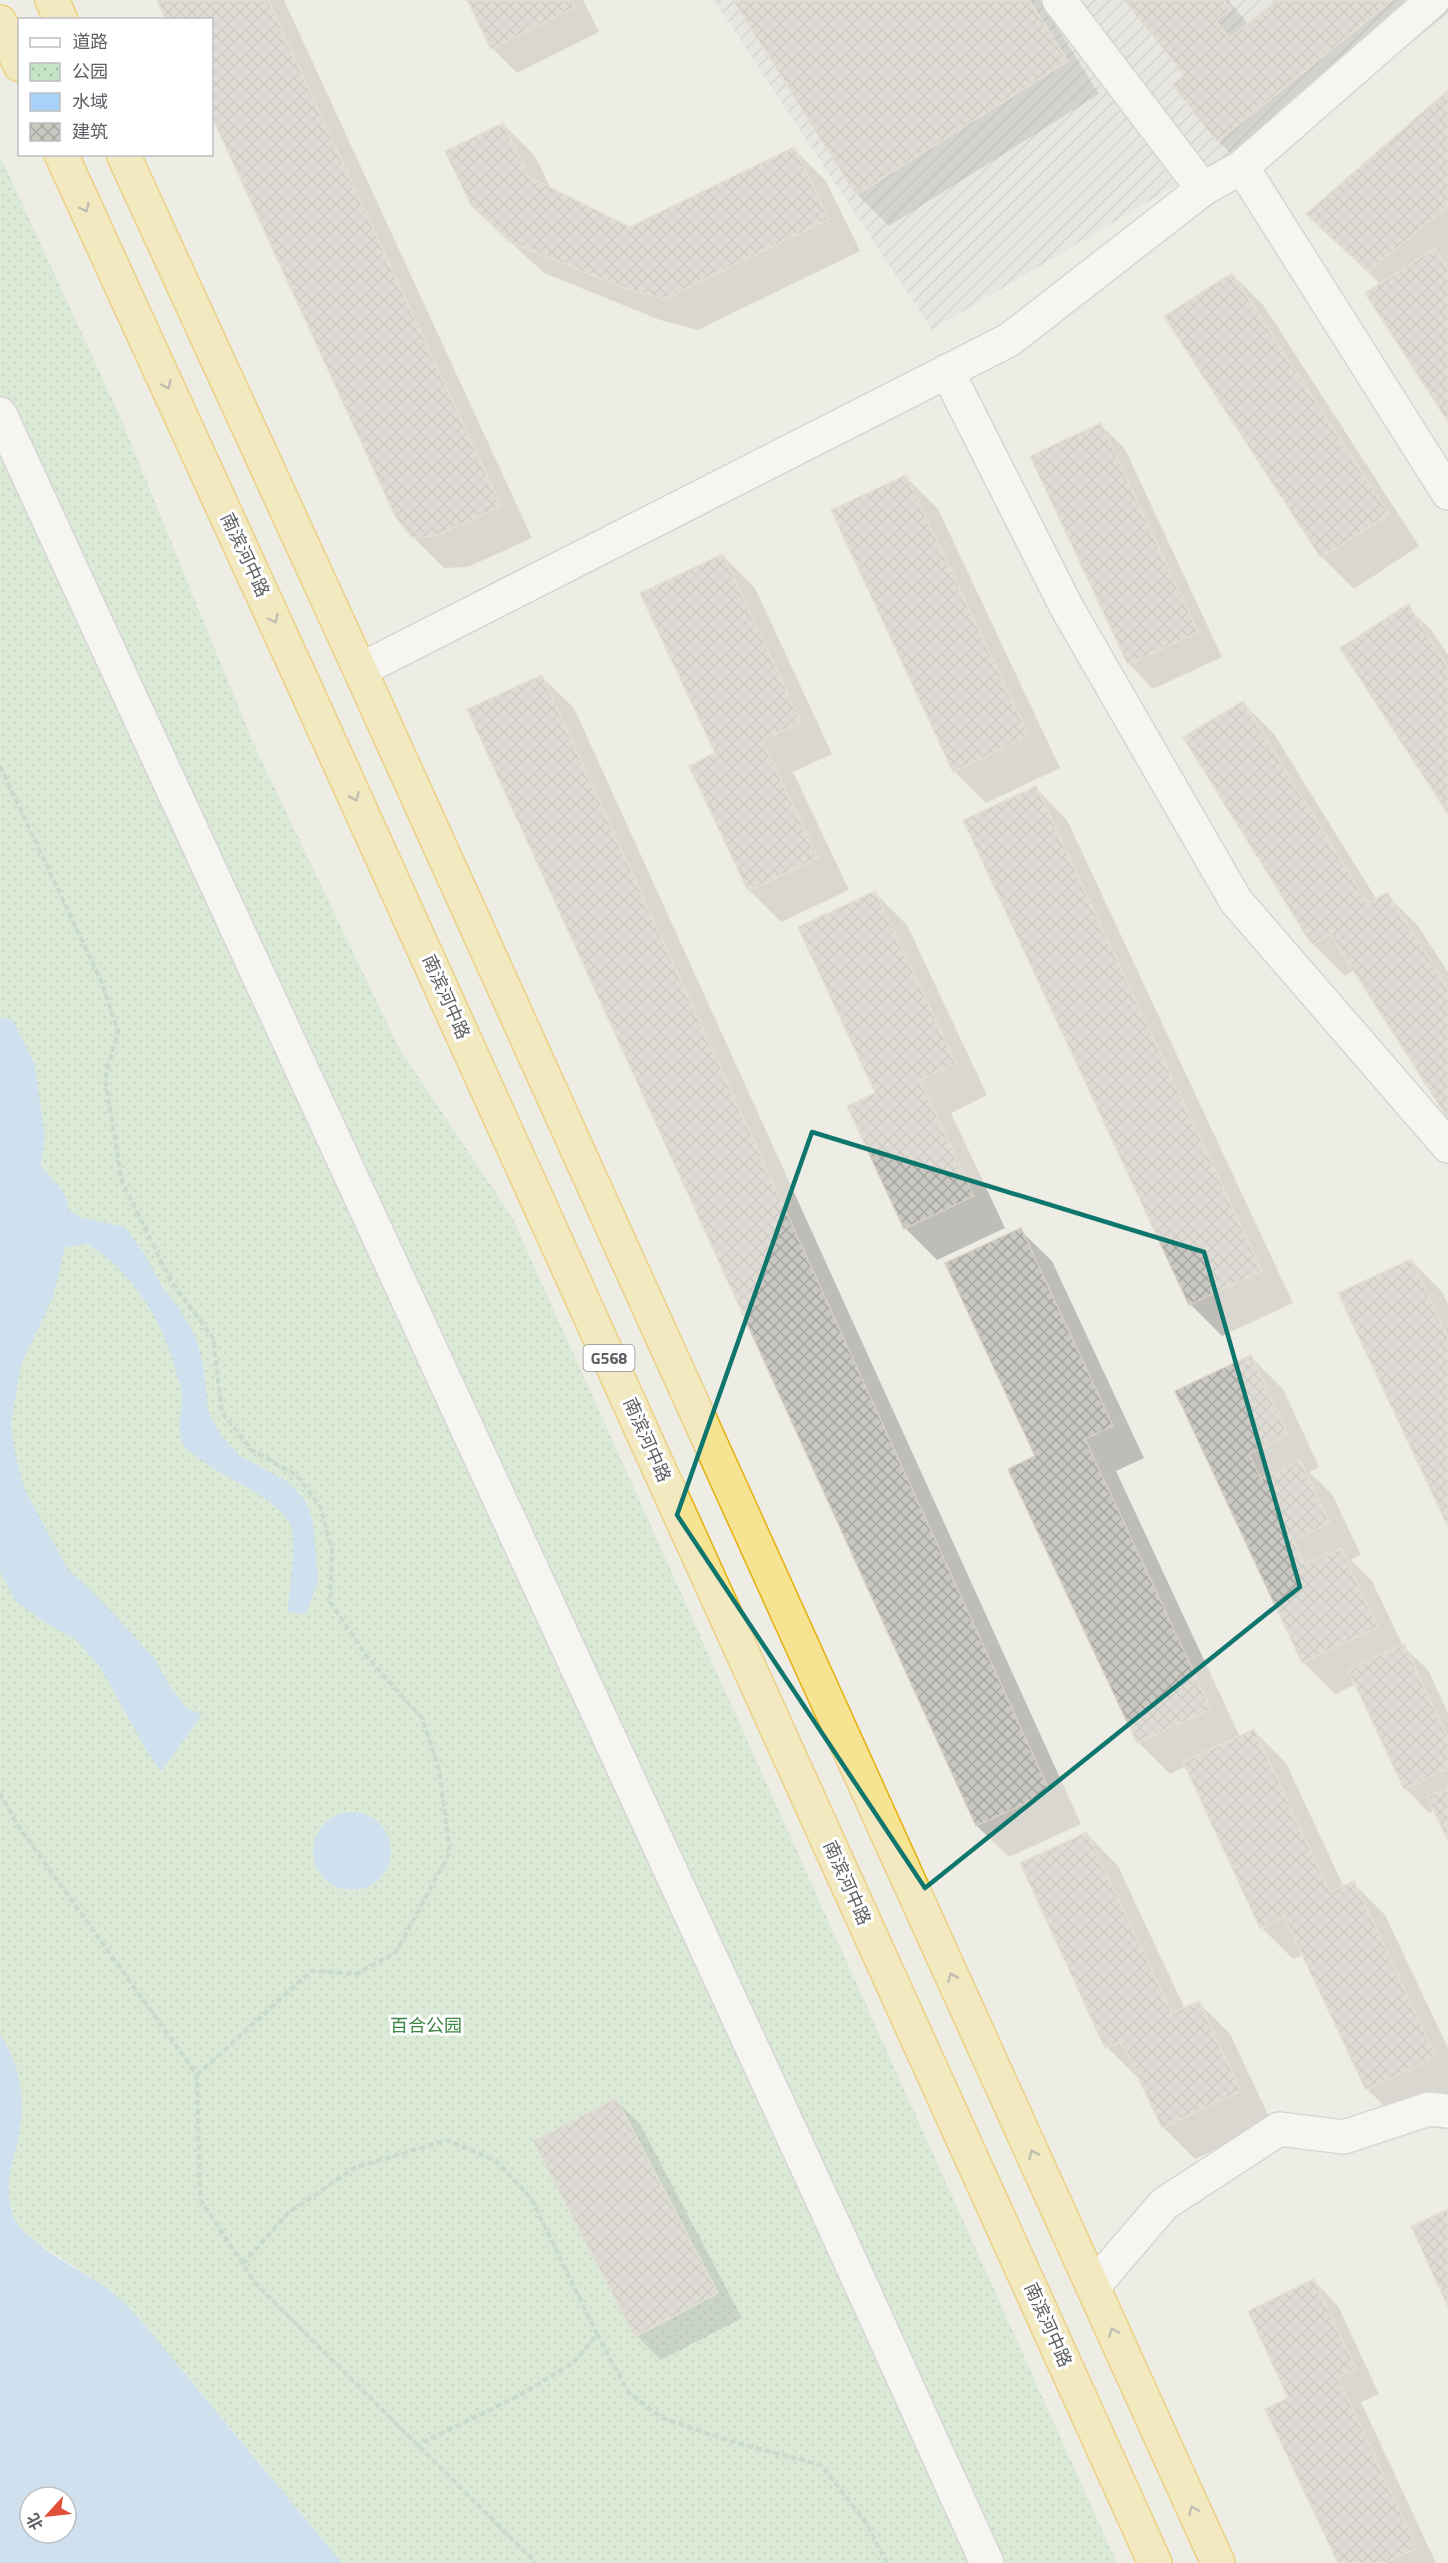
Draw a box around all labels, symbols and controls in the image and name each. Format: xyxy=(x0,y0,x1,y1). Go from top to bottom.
legend xyxy=(18,18,213,156)
text: 道路 xyxy=(72,28,108,55)
text: 公园 xyxy=(72,58,108,85)
text: 水域 xyxy=(72,88,108,115)
text: 建筑 xyxy=(72,118,108,145)
one-way arrow xyxy=(78,201,90,212)
one-way arrow xyxy=(159,378,171,389)
street label: 南滨河中路 xyxy=(214,508,277,601)
one-way arrow xyxy=(267,613,279,624)
one-way arrow xyxy=(348,790,360,801)
street label: 南滨河中路 xyxy=(416,950,477,1043)
road number: G568 xyxy=(584,1345,634,1371)
street label: 南滨河中路 xyxy=(617,1393,678,1486)
street label: 南滨河中路 xyxy=(817,1836,878,1929)
one-way arrow xyxy=(948,1972,960,1983)
park label: 百合公园 xyxy=(390,2012,462,2039)
one-way arrow xyxy=(1028,2150,1040,2161)
street label: 南滨河中路 xyxy=(1018,2278,1079,2371)
one-way arrow xyxy=(1109,2327,1121,2338)
north arrow xyxy=(18,2485,78,2545)
one-way arrow xyxy=(1189,2505,1201,2516)
text: 北 xyxy=(20,2509,49,2534)

